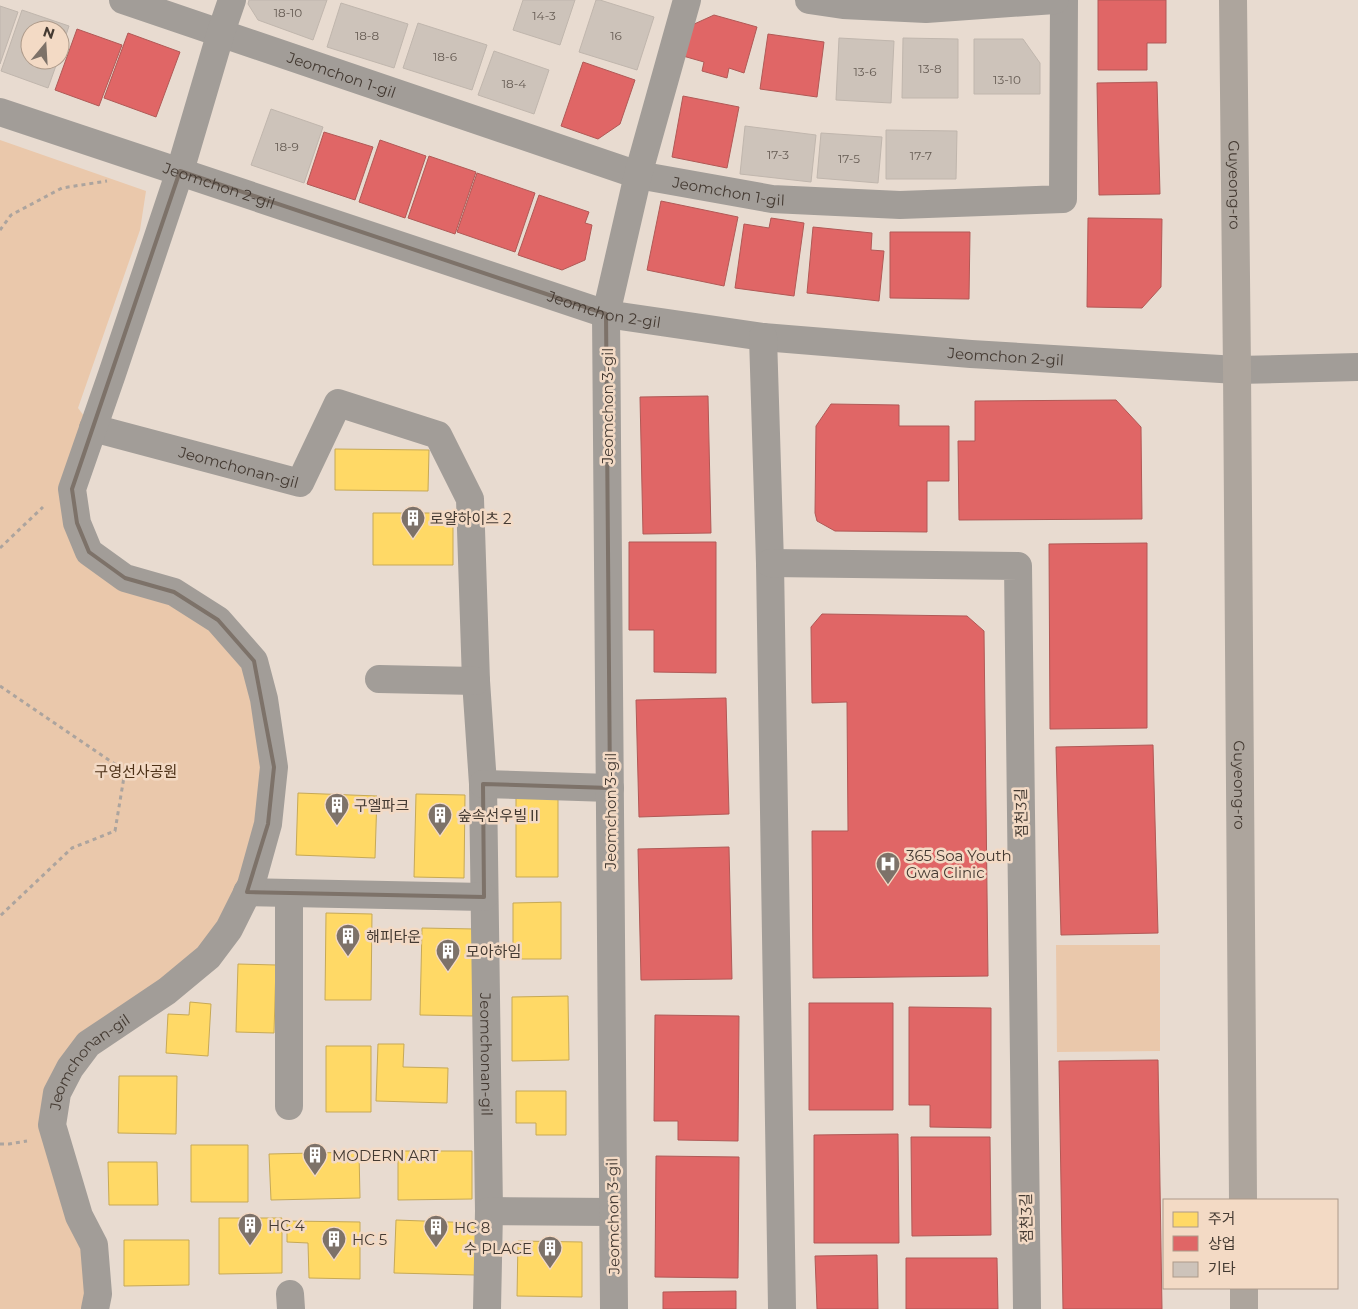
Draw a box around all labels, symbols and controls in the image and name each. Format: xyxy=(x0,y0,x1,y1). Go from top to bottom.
house number: 18-10 xyxy=(274,5,302,20)
house number: 14-3 xyxy=(532,8,556,23)
north arrow xyxy=(20,20,70,70)
text: N xyxy=(41,22,57,43)
house number: 18-8 xyxy=(355,28,379,43)
house number: 16 xyxy=(610,28,622,43)
street label: Jeomchon 1-gil xyxy=(284,47,399,102)
house number: 18-6 xyxy=(433,49,457,64)
house number: 13-8 xyxy=(918,61,942,76)
house number: 13-6 xyxy=(853,64,877,79)
house number: 13-10 xyxy=(993,72,1021,87)
house number: 18-4 xyxy=(502,76,526,91)
house number: 18-9 xyxy=(275,139,299,154)
street label: Guyeong-ro xyxy=(1225,140,1245,230)
house number: 17-3 xyxy=(767,147,789,162)
house number: 17-7 xyxy=(910,148,932,163)
house number: 17-5 xyxy=(838,151,860,166)
street label: Jeomchon 2-gil xyxy=(160,157,277,212)
street label: Jeomchon 1-gil xyxy=(670,172,785,209)
street label: Jeomchon 2-gil xyxy=(544,285,662,331)
street label: Jeomchon 2-gil xyxy=(946,343,1065,369)
street label: Jeomchon 3-gil xyxy=(598,348,617,465)
street label: Jeomchonan-gil xyxy=(176,442,301,492)
building icon: 로얄하이츠 2 xyxy=(400,505,426,539)
place label: 로얄하이츠 2 xyxy=(430,509,511,528)
street label: Guyeong-ro xyxy=(1230,740,1250,830)
street label: Jeomchon 3-gil xyxy=(601,753,620,870)
park label: 구영선사공원 xyxy=(95,762,177,781)
street label: 점천3길 xyxy=(1011,788,1031,838)
building icon: 구엘파크 xyxy=(324,792,350,826)
place label: 구엘파크 xyxy=(354,796,409,815)
building icon: 숲속선우빌Ⅱ xyxy=(427,802,453,836)
place label: 숲속선우빌Ⅱ xyxy=(458,806,542,825)
place label: 365 Soa Youth Gwa Clinic xyxy=(906,846,1012,882)
hospital icon: 365 Soa Youth Gwa Clinic xyxy=(875,851,901,885)
building icon: 해피타운 xyxy=(335,923,361,957)
place label: 해피타운 xyxy=(366,927,421,946)
building icon: 모아하임 xyxy=(435,938,461,972)
place label: 모아하임 xyxy=(466,942,521,961)
street label: Jeomchonan-gil xyxy=(476,992,497,1116)
street label: Jeomchonan-gil xyxy=(45,1009,133,1112)
building icon: MODERN ART xyxy=(302,1142,328,1176)
place label: MODERN ART xyxy=(332,1146,439,1165)
street label: Jeomchon 3-gil xyxy=(602,1158,624,1275)
street label: 점천3길 xyxy=(1016,1193,1036,1243)
legend xyxy=(1163,1199,1338,1289)
text: 주거 xyxy=(1208,1209,1236,1228)
building icon: HC 4 xyxy=(237,1212,263,1246)
building icon: HC 8 xyxy=(423,1214,449,1248)
place label: HC 4 xyxy=(268,1216,305,1235)
place label: HC 8 xyxy=(454,1218,490,1237)
building icon: HC 5 xyxy=(321,1226,347,1260)
place label: HC 5 xyxy=(352,1230,387,1249)
text: 상업 xyxy=(1208,1234,1236,1253)
building icon: 수 PLACE xyxy=(537,1235,563,1269)
place label: 수 PLACE xyxy=(464,1239,532,1258)
text: 기타 xyxy=(1208,1259,1236,1278)

